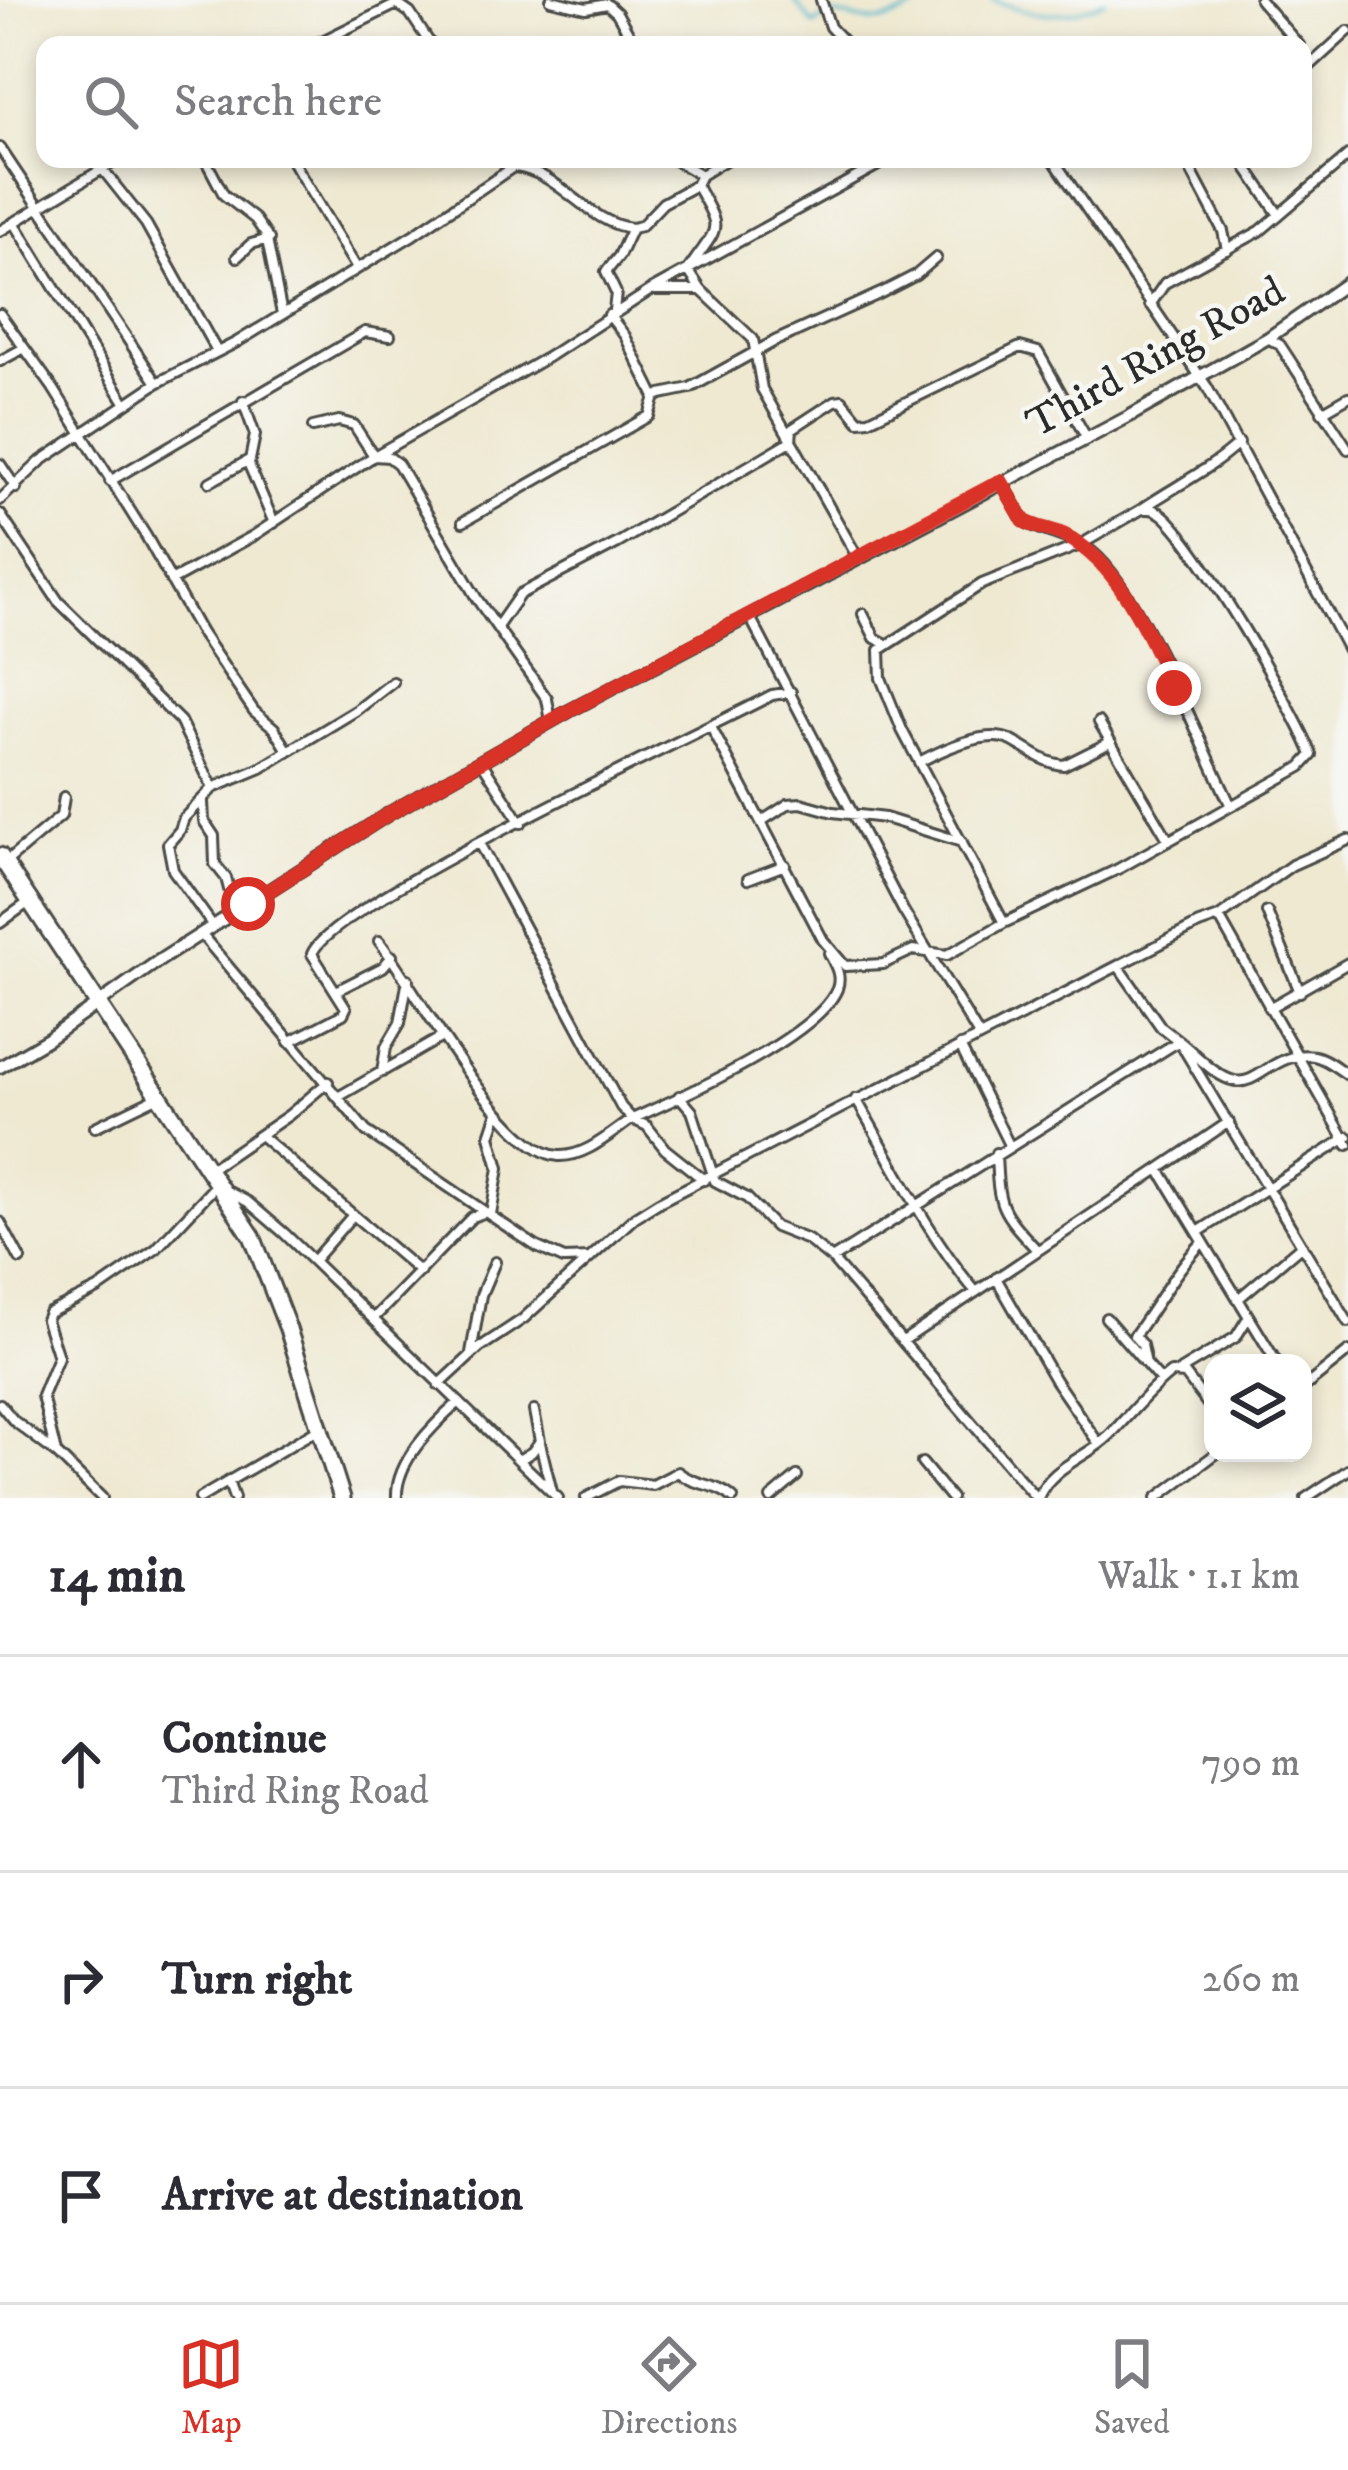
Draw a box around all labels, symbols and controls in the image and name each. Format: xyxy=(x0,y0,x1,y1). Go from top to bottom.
search box xyxy=(36,36,1312,168)
icon: search xyxy=(78,69,144,135)
text: Search here xyxy=(174,74,382,130)
street label: Third Ring Road xyxy=(1018,266,1294,450)
route end xyxy=(1147,661,1201,715)
route start xyxy=(221,877,275,931)
map controls xyxy=(1204,1354,1312,1462)
button: layers xyxy=(1204,1354,1312,1462)
text: 14 min xyxy=(48,1544,185,1608)
text: Walk · 1.1 km xyxy=(1098,1552,1300,1601)
text: Continue xyxy=(162,1711,327,1767)
icon: ahead xyxy=(48,1731,114,1797)
text: 790 m xyxy=(1201,1739,1300,1788)
text: Third Ring Road xyxy=(162,1767,429,1816)
icon: right xyxy=(48,1947,114,2013)
text: Turn right xyxy=(162,1952,352,2008)
text: 260 m xyxy=(1202,1955,1300,2004)
icon: arrive xyxy=(48,2163,114,2229)
text: Arrive at destination xyxy=(162,2168,523,2224)
tab: Map xyxy=(178,2331,244,2444)
tab: Directions xyxy=(601,2331,737,2444)
tab: Saved xyxy=(1094,2331,1170,2444)

